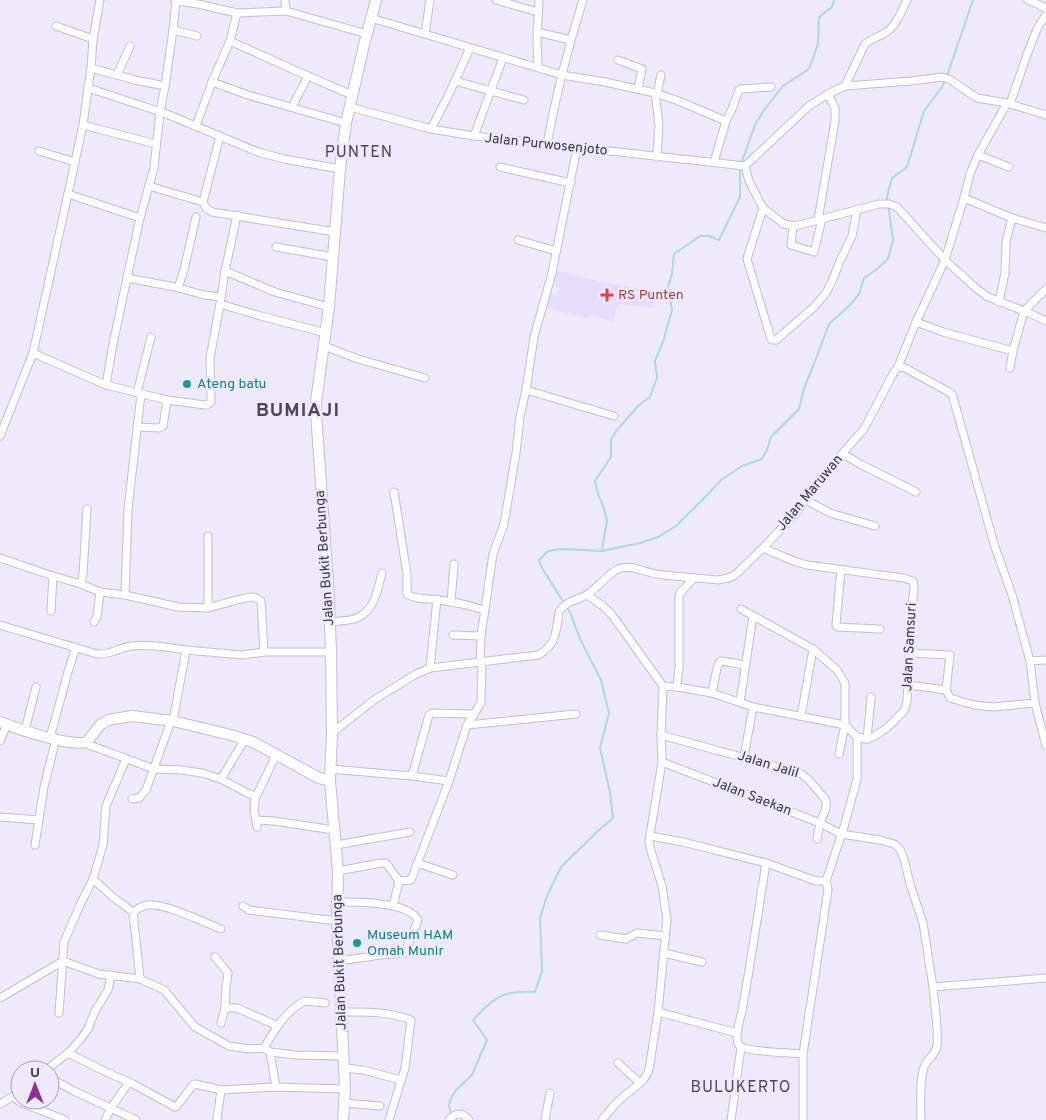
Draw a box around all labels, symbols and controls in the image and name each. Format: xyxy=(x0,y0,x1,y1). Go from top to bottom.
street label: Jalan Purwosenjoto xyxy=(484,130,609,160)
district label: PUNTEN xyxy=(325,143,393,163)
place label: RS Punten xyxy=(618,287,684,304)
marker: RS Punten xyxy=(600,288,614,302)
place label: Ateng batu xyxy=(197,376,266,393)
marker: Ateng batu xyxy=(181,378,193,390)
district label: BUMIAJI xyxy=(256,399,340,423)
street label: Jalan Maruwan xyxy=(773,451,847,535)
street label: Jalan Bukit Berbunga xyxy=(312,490,338,626)
street label: Jalan Samsuri xyxy=(899,602,921,692)
street label: Jalan Jalil xyxy=(735,748,801,782)
street label: Jalan Saekan xyxy=(710,774,794,820)
street label: Jalan Bukit Berbunga xyxy=(329,894,351,1030)
place label: Museum HAM Omah Munir xyxy=(367,927,453,960)
marker: Museum HAM Omah Munir xyxy=(351,937,363,949)
north arrow xyxy=(10,1060,60,1110)
text: U xyxy=(30,1065,40,1082)
district label: BULUKERTO xyxy=(691,1078,791,1098)

